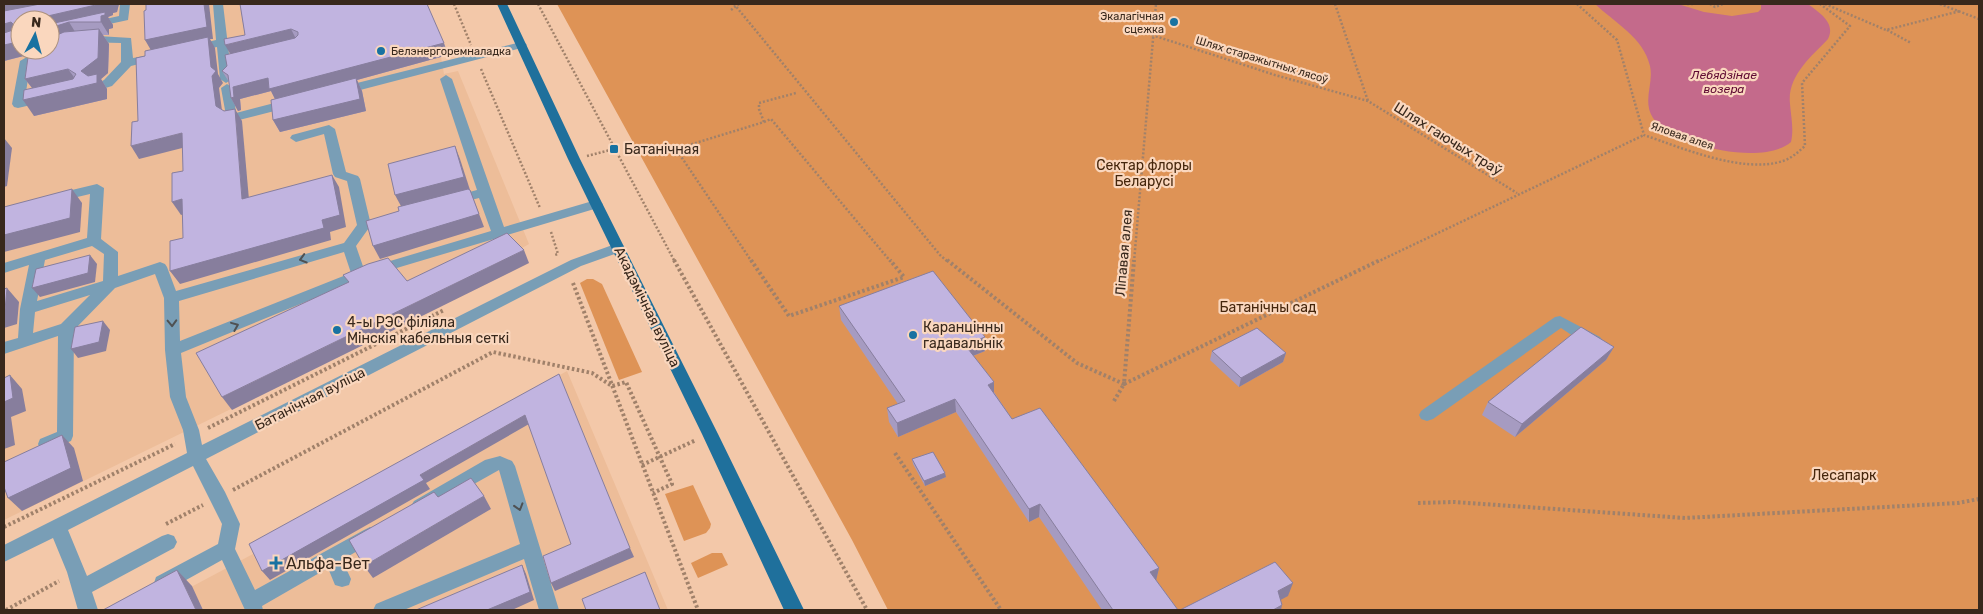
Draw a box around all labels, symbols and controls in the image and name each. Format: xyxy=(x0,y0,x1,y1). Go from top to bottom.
north arrow xyxy=(10,10,60,60)
place label: Экалагічная сцежка xyxy=(1100,10,1164,36)
text: N xyxy=(30,14,42,32)
marker: Экалагічная сцежка xyxy=(1168,16,1180,28)
street label: Шлях старажытных лясоў xyxy=(1194,34,1330,86)
marker: Белэнергоремналадка xyxy=(375,45,387,57)
place label: Белэнергоремналадка xyxy=(391,45,511,58)
water label: Лебядзінае возера xyxy=(1690,68,1757,96)
street label: Шлях гаючых траў xyxy=(1391,99,1506,179)
street label: Яловая алея xyxy=(1649,119,1715,153)
place label: Батанічная xyxy=(624,141,699,158)
marker: Батанічная xyxy=(608,143,620,155)
park label: Сектар флоры Беларусі xyxy=(1096,157,1192,190)
street label: Ліпавая алея xyxy=(1112,209,1136,297)
street label: Акадэмічная вуліца xyxy=(610,244,684,370)
one-way arrow xyxy=(299,254,307,264)
park label: Батанічны сад xyxy=(1220,299,1316,316)
place label: 4-ы РЭС філіяла Мінскія кабельныя сеткі xyxy=(347,314,509,347)
place label: Каранцінны гадавальнік xyxy=(923,319,1004,352)
one-way arrow xyxy=(167,320,178,328)
one-way arrow xyxy=(230,321,239,332)
marker: 4-ы РЭС філіяла Мінскія кабельныя сеткі xyxy=(331,324,343,336)
marker: Каранцінны гадавальнік xyxy=(907,329,919,341)
street label: Батанічная вуліца xyxy=(252,364,368,434)
park label: Лесапарк xyxy=(1811,467,1877,484)
one-way arrow xyxy=(513,502,523,510)
place label: Альфа-Вет xyxy=(286,554,370,573)
marker: Альфа-Вет xyxy=(270,557,282,569)

